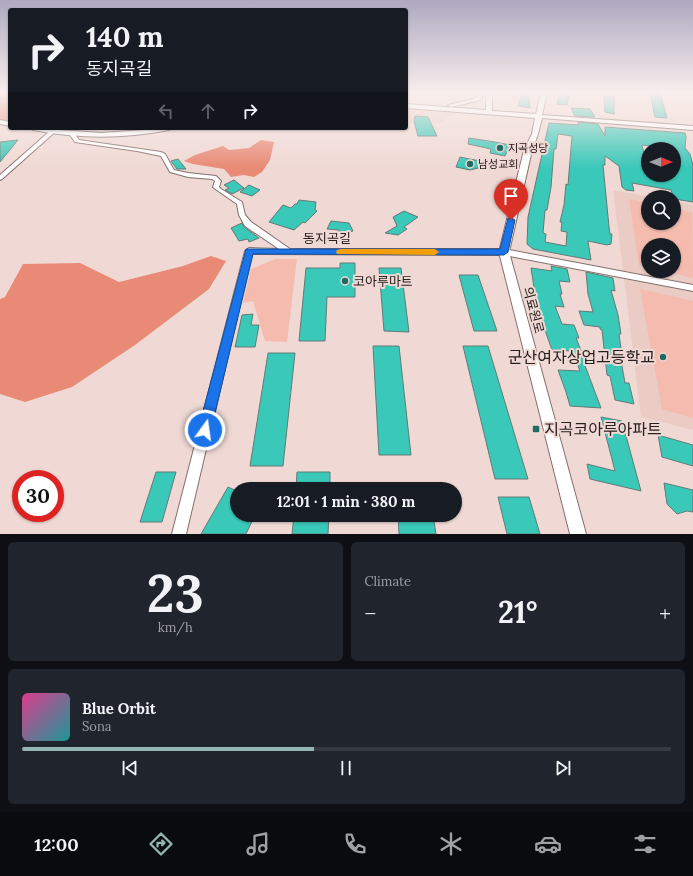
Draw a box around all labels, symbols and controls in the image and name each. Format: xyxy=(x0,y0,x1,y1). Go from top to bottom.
text: 140 m xyxy=(86,19,164,55)
icon: right xyxy=(20,24,72,76)
text: 동지곡길 xyxy=(86,57,152,80)
icon: left xyxy=(155,100,177,122)
icon: ahead xyxy=(197,100,219,122)
icon: right xyxy=(239,100,261,122)
place label: 지곡성당 xyxy=(508,141,548,155)
north arrow xyxy=(641,142,681,182)
map controls xyxy=(641,142,681,278)
marker: 지곡성당 xyxy=(495,143,505,153)
place label: 남성교회 xyxy=(478,157,518,171)
marker: 남성교회 xyxy=(465,159,475,169)
pin xyxy=(494,179,528,220)
icon: arrive xyxy=(500,185,522,207)
button: search xyxy=(641,190,681,230)
street label: 동지곡길 xyxy=(303,230,351,247)
button: layers xyxy=(641,238,681,278)
place label: 코아루마트 xyxy=(353,273,413,290)
marker: 코아루마트 xyxy=(340,276,350,286)
street label: 의료원로 xyxy=(519,285,548,335)
place label: 군산여자상업고등학교 xyxy=(508,347,655,367)
marker: 군산여자상업고등학교 xyxy=(658,352,668,362)
position arrow xyxy=(184,409,226,451)
place label: 지곡코아루아파트 xyxy=(544,419,662,439)
marker: 지곡코아루아파트 xyxy=(531,424,541,434)
speed limit sign: 30 xyxy=(12,470,64,522)
text: 12:01 · 1 min · 380 m xyxy=(277,492,415,511)
text: 23 xyxy=(147,560,204,626)
text: Climate xyxy=(365,573,411,590)
text: 21° xyxy=(498,593,538,631)
text: − xyxy=(365,599,376,627)
text: + xyxy=(659,599,671,627)
text: km/h xyxy=(158,619,193,636)
text: Blue Orbit xyxy=(82,699,156,718)
text: Sona xyxy=(82,718,112,735)
icon: previous xyxy=(119,757,141,779)
icon: pause xyxy=(335,757,357,779)
icon: next xyxy=(552,757,574,779)
icon: directions xyxy=(147,830,175,858)
icon: music xyxy=(244,830,272,858)
icon: phone xyxy=(341,830,369,858)
icon: climate xyxy=(437,830,465,858)
icon: car xyxy=(534,830,562,858)
icon: filters xyxy=(631,830,659,858)
text: 12:00 xyxy=(34,833,79,856)

